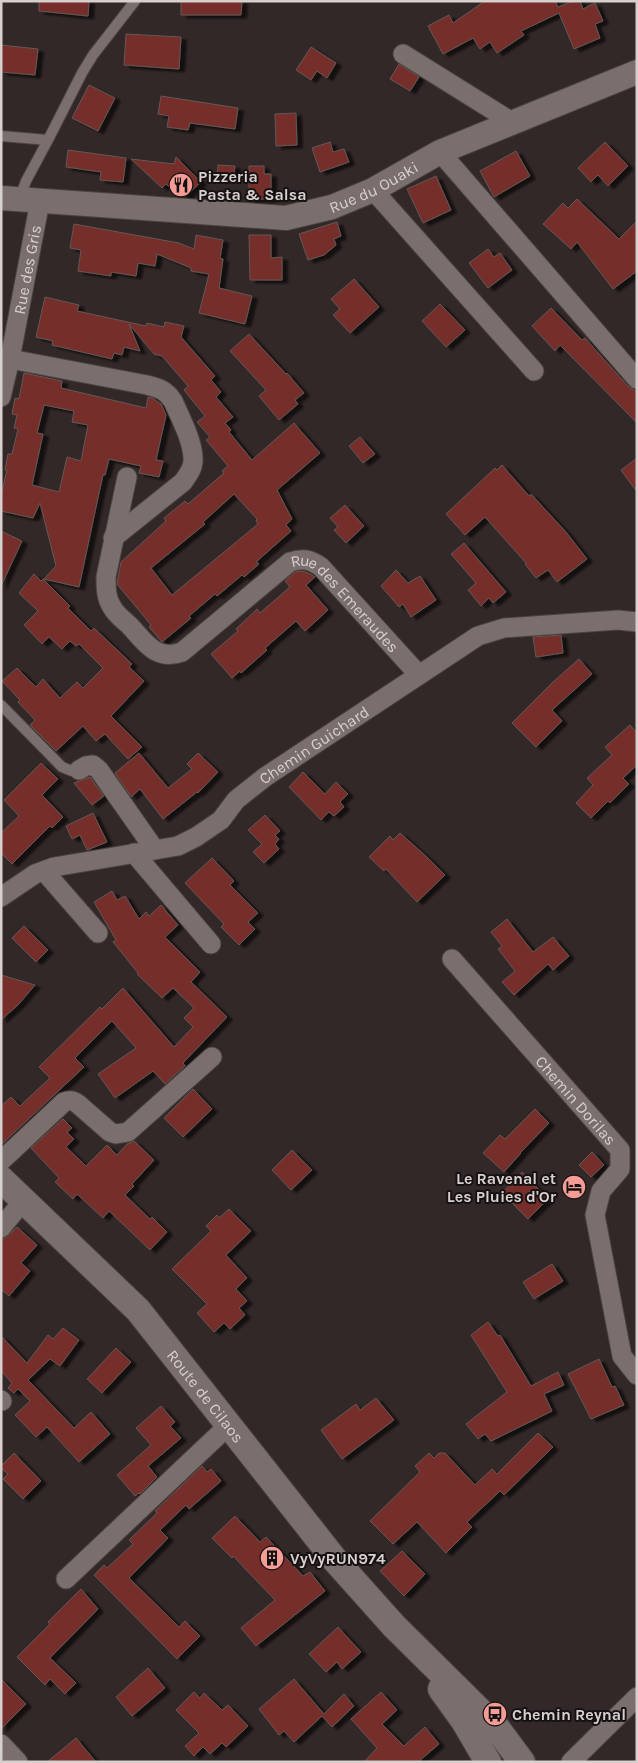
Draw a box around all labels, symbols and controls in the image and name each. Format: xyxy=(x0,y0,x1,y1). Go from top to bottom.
street label: Rue du Ouaki xyxy=(326,157,422,217)
place label: Pizzeria Pasta & Salsa xyxy=(198,167,307,204)
restaurant icon: Pizzeria Pasta & Salsa xyxy=(168,172,194,198)
street label: Rue des Gris xyxy=(10,223,45,316)
street label: Rue des Emeraudes xyxy=(289,550,403,657)
street label: Chemin Guichard xyxy=(255,702,373,788)
street label: Chemin Dorilas xyxy=(532,1052,620,1149)
place label: Le Ravenal et Les Pluies d'Or xyxy=(447,1169,557,1206)
hotel icon: Le Ravenal et Les Pluies d'Or xyxy=(561,1174,587,1200)
street label: Route de Cilaos xyxy=(163,1346,248,1446)
building icon: VyVyRUN974 xyxy=(259,1545,285,1571)
place label: VyVyRUN974 xyxy=(290,1549,386,1568)
bus stop icon: Chemin Reynal xyxy=(482,1701,508,1727)
place label: Chemin Reynal xyxy=(512,1705,626,1724)

